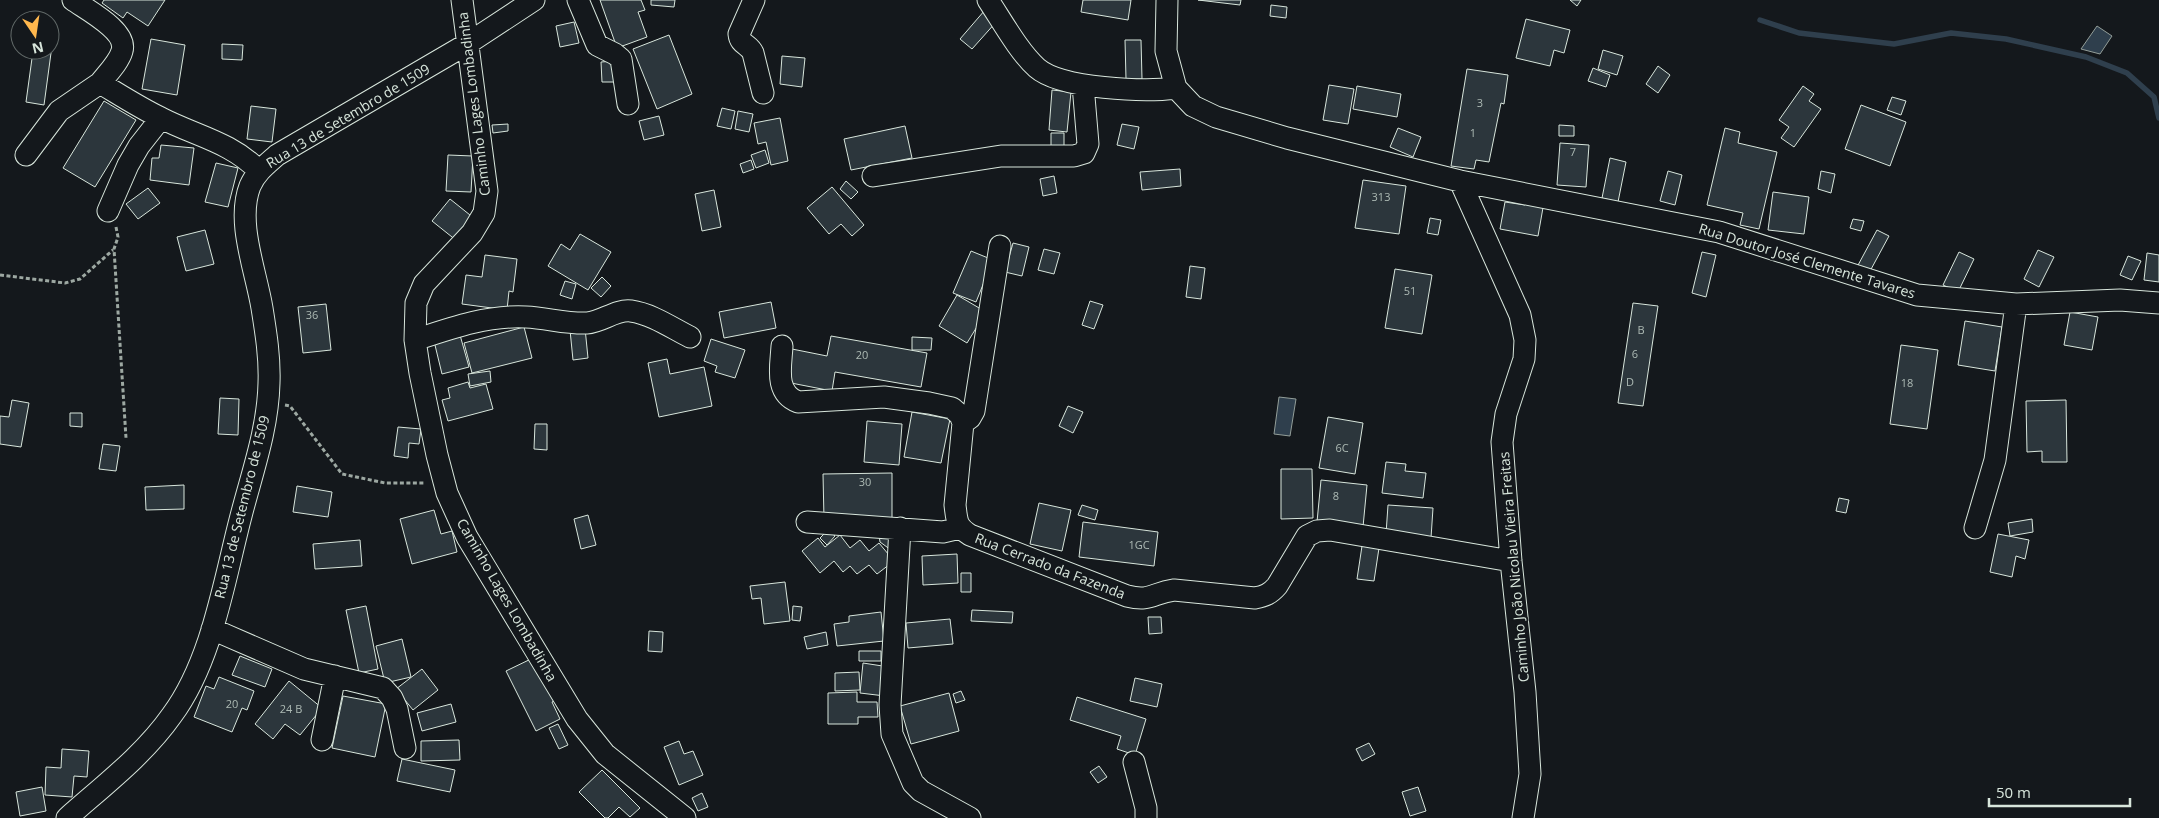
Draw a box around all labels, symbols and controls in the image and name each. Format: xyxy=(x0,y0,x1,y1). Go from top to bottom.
north arrow xyxy=(10,10,60,60)
street label: Caminho Lages Lombadinha xyxy=(453,11,494,197)
text: N xyxy=(30,38,46,59)
street label: Rua 13 de Setembro de 1509 xyxy=(262,59,433,172)
house number: 3 xyxy=(1477,95,1483,110)
house number: 1 xyxy=(1470,125,1476,140)
house number: 7 xyxy=(1570,144,1576,159)
house number: 313 xyxy=(1372,189,1390,204)
street label: Rua Doutor José Clemente Tavares xyxy=(1697,218,1918,303)
house number: 51 xyxy=(1404,283,1416,298)
house number: 36 xyxy=(306,307,318,322)
house number: B xyxy=(1637,322,1645,337)
house number: 6 xyxy=(1632,346,1638,361)
house number: 20 xyxy=(856,347,868,362)
house number: D xyxy=(1626,374,1634,389)
house number: 18 xyxy=(1901,375,1913,390)
street label: Rua 13 de Setembro de 1509 xyxy=(210,413,273,600)
house number: 6C xyxy=(1335,440,1349,455)
street label: Caminho João Nicolau Vieira Freitas xyxy=(1494,451,1533,683)
house number: 30 xyxy=(859,474,871,489)
house number: 8 xyxy=(1333,488,1339,503)
street label: Caminho Lages Lombadinha xyxy=(453,515,562,685)
street label: Rua Cerrado da Fazenda xyxy=(972,528,1128,603)
house number: 1GC xyxy=(1128,537,1150,552)
house number: 20 xyxy=(226,696,238,711)
house number: 24 B xyxy=(280,701,302,716)
scale bar xyxy=(1989,776,2130,808)
text: 50 m xyxy=(1996,782,2031,802)

